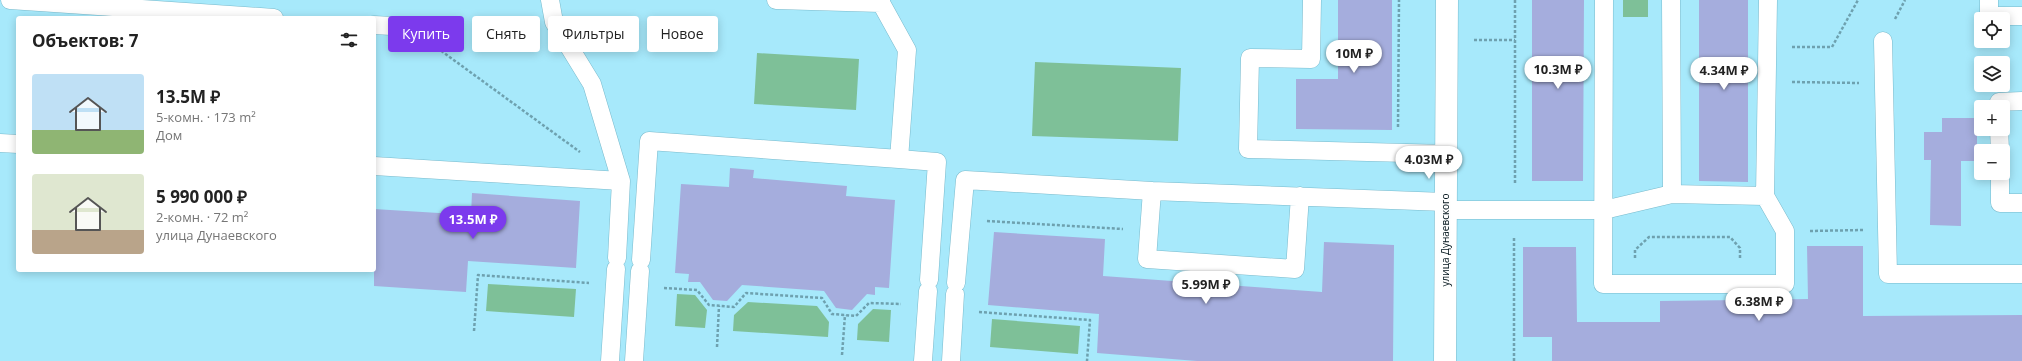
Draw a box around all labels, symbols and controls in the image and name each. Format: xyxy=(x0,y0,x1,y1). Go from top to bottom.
map controls xyxy=(1974,12,2010,180)
button: locate xyxy=(1974,12,2010,48)
chip: Купить xyxy=(388,16,464,52)
chip: Снять xyxy=(472,16,540,52)
chip: Фильтры xyxy=(548,16,639,52)
chip: Новое xyxy=(647,16,718,52)
text: Объектов: 7 xyxy=(32,29,138,52)
icon: filters xyxy=(338,29,360,51)
pin: 10M ₽ xyxy=(1326,40,1382,74)
text: 10M ₽ xyxy=(1335,44,1373,62)
pin: 10.3M ₽ xyxy=(1521,56,1595,90)
button: layers xyxy=(1974,56,2010,92)
pin: 4.34M ₽ xyxy=(1687,57,1761,91)
text: 10.3M ₽ xyxy=(1533,60,1583,78)
text: 4.34M ₽ xyxy=(1699,61,1749,79)
text: 13.5M ₽ xyxy=(156,85,220,108)
icon: home xyxy=(64,90,112,138)
button: + xyxy=(1974,100,2010,136)
text: 5-комн. · 173 m² xyxy=(156,108,256,126)
text: Дом xyxy=(156,126,182,144)
button: − xyxy=(1974,144,2010,180)
pin: 4.03M ₽ xyxy=(1392,146,1466,180)
text: 4.03M ₽ xyxy=(1404,150,1454,168)
text: 5 990 000 ₽ xyxy=(156,185,247,208)
icon: home xyxy=(64,190,112,238)
street label: улица Дунаевского xyxy=(1438,194,1452,286)
pin: 13.5M ₽ xyxy=(436,206,510,240)
text: 2-комн. · 72 m² xyxy=(156,208,248,226)
text: 13.5M ₽ xyxy=(448,210,498,228)
text: улица Дунаевского xyxy=(156,226,277,244)
pin: 5.99M ₽ xyxy=(1169,271,1243,305)
text: 5.99M ₽ xyxy=(1181,275,1231,293)
pin: 6.38M ₽ xyxy=(1722,288,1796,322)
text: 6.38M ₽ xyxy=(1734,292,1784,310)

